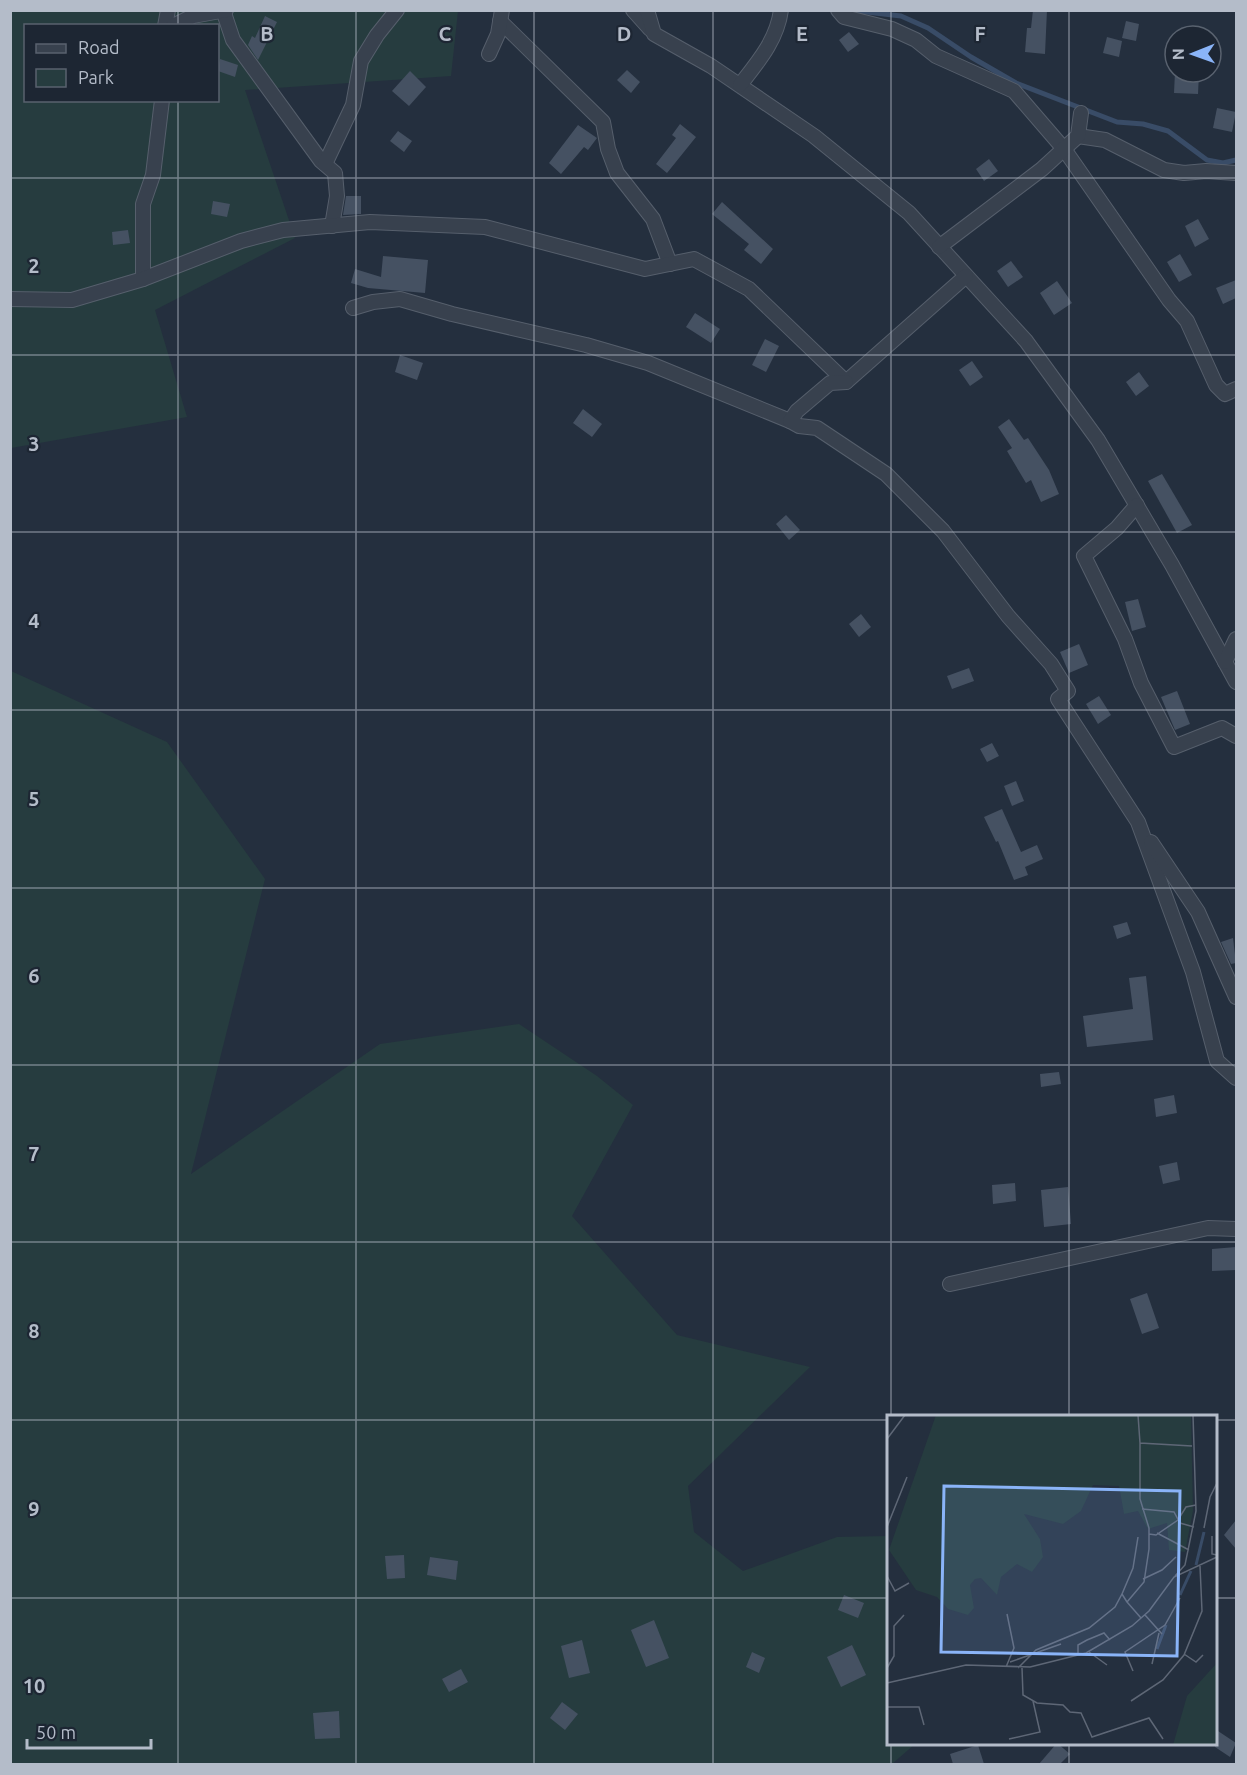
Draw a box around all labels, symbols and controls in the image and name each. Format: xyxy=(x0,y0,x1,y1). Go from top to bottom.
text: B xyxy=(260,22,274,45)
text: C xyxy=(439,22,452,45)
text: D xyxy=(617,22,631,45)
text: E xyxy=(796,22,808,45)
text: F xyxy=(974,22,986,45)
legend xyxy=(24,24,219,102)
north arrow xyxy=(1163,24,1223,84)
text: Road xyxy=(78,37,120,57)
text: N xyxy=(1169,48,1187,60)
text: Park xyxy=(78,67,114,87)
text: 2 xyxy=(28,254,40,277)
text: 3 xyxy=(28,432,40,455)
text: 4 xyxy=(28,609,40,632)
text: 5 xyxy=(28,787,40,810)
text: 6 xyxy=(28,964,40,987)
text: 7 xyxy=(28,1142,40,1165)
text: 8 xyxy=(28,1319,40,1342)
inset map xyxy=(887,1415,1217,1745)
text: 9 xyxy=(28,1497,40,1520)
text: 10 xyxy=(23,1674,45,1697)
scale bar xyxy=(27,1712,152,1750)
text: 50 m xyxy=(36,1722,76,1742)

